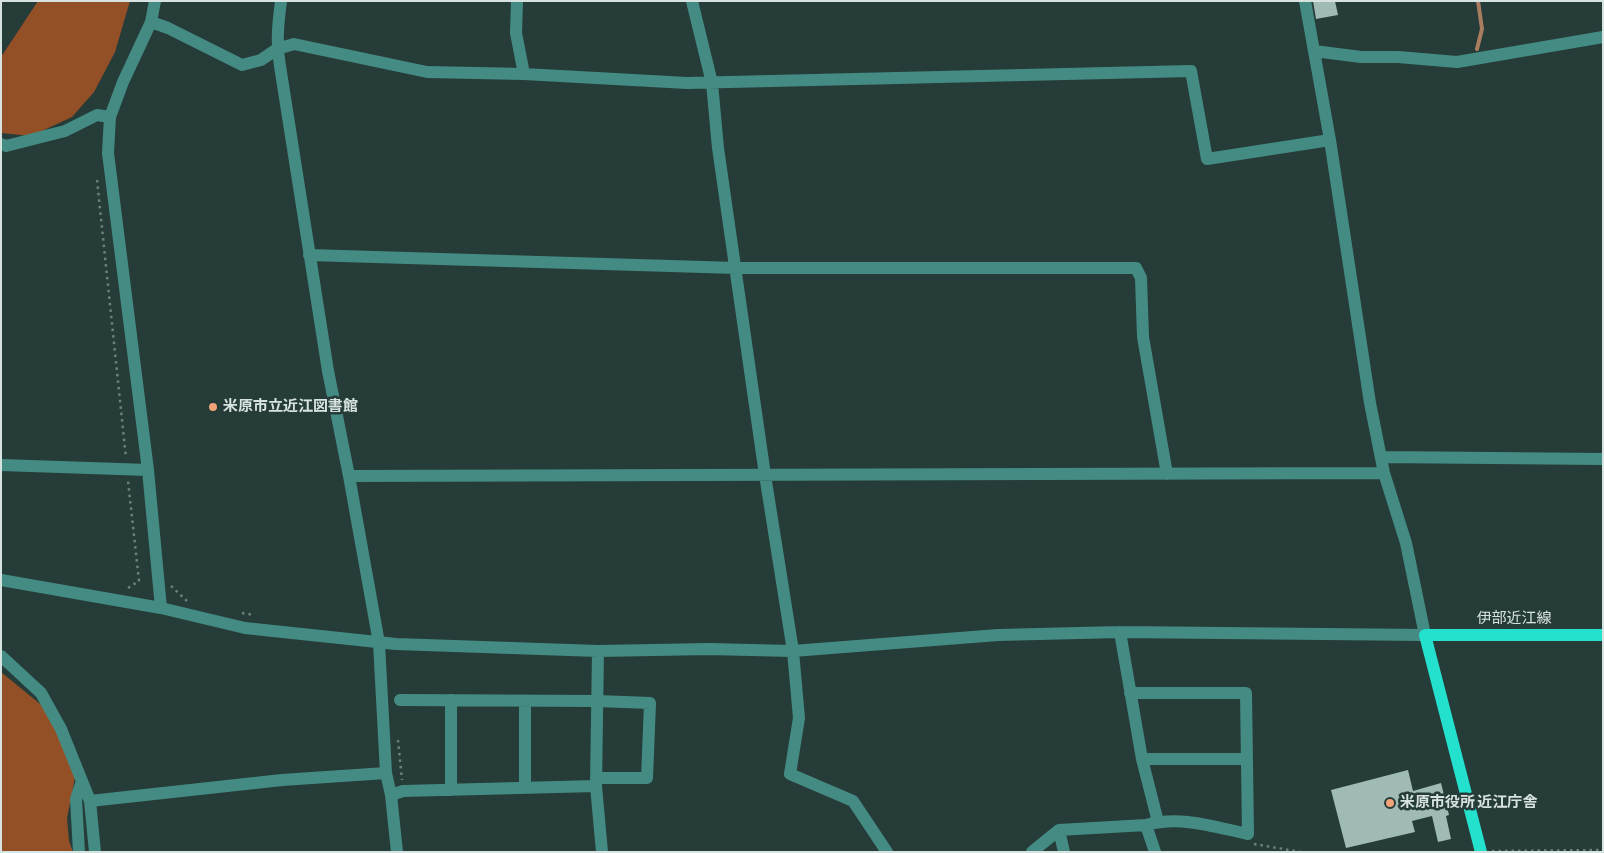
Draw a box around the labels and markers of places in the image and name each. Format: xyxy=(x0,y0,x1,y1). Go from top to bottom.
place label: 米原市立近江図書館 xyxy=(223,398,358,416)
marker: 米原市立近江図書館 xyxy=(207,401,219,413)
place label: 米原市役所 近江庁舎 xyxy=(1400,794,1537,812)
marker: 米原市役所 近江庁舎 xyxy=(1384,797,1396,809)

